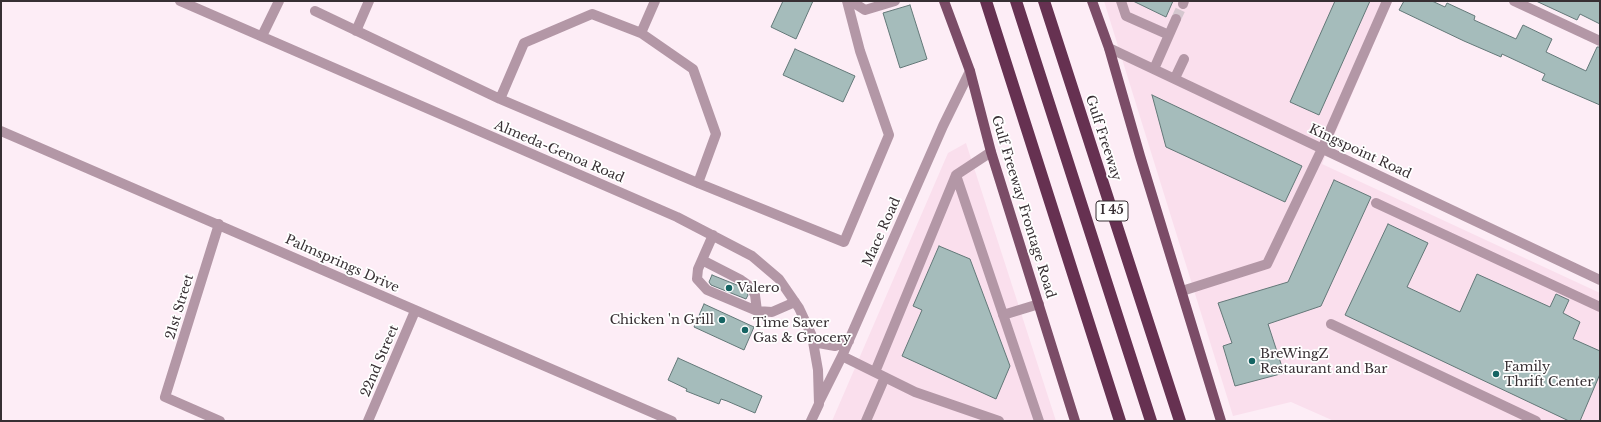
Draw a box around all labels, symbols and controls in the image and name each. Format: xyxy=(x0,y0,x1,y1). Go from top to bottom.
street label: Gulf Freeway xyxy=(1082,93,1124,183)
street label: Gulf Freeway Frontage Road xyxy=(988,114,1058,300)
street label: Almeda-Genoa Road xyxy=(492,118,626,186)
street label: Kingspoint Road xyxy=(1306,121,1414,183)
street label: Mace Road xyxy=(860,195,904,269)
road number: I 45 xyxy=(1096,201,1128,221)
street label: Palmsprings Drive xyxy=(283,232,401,296)
street label: 21st Street xyxy=(163,272,197,342)
place label: Valero xyxy=(737,280,779,296)
marker: Valero xyxy=(724,283,734,293)
place label: Chicken 'n Grill xyxy=(610,312,714,328)
marker: Chicken 'n Grill xyxy=(717,315,727,325)
place label: Time Saver Gas & Grocery xyxy=(753,315,851,346)
street label: 22nd Street xyxy=(358,323,402,399)
marker: Time Saver Gas & Grocery xyxy=(740,325,750,335)
place label: BreWingZ Restaurant and Bar xyxy=(1260,346,1387,377)
marker: BreWingZ Restaurant and Bar xyxy=(1247,356,1257,366)
place label: Family Thrift Center xyxy=(1504,359,1593,390)
marker: Family Thrift Center xyxy=(1491,369,1501,379)

